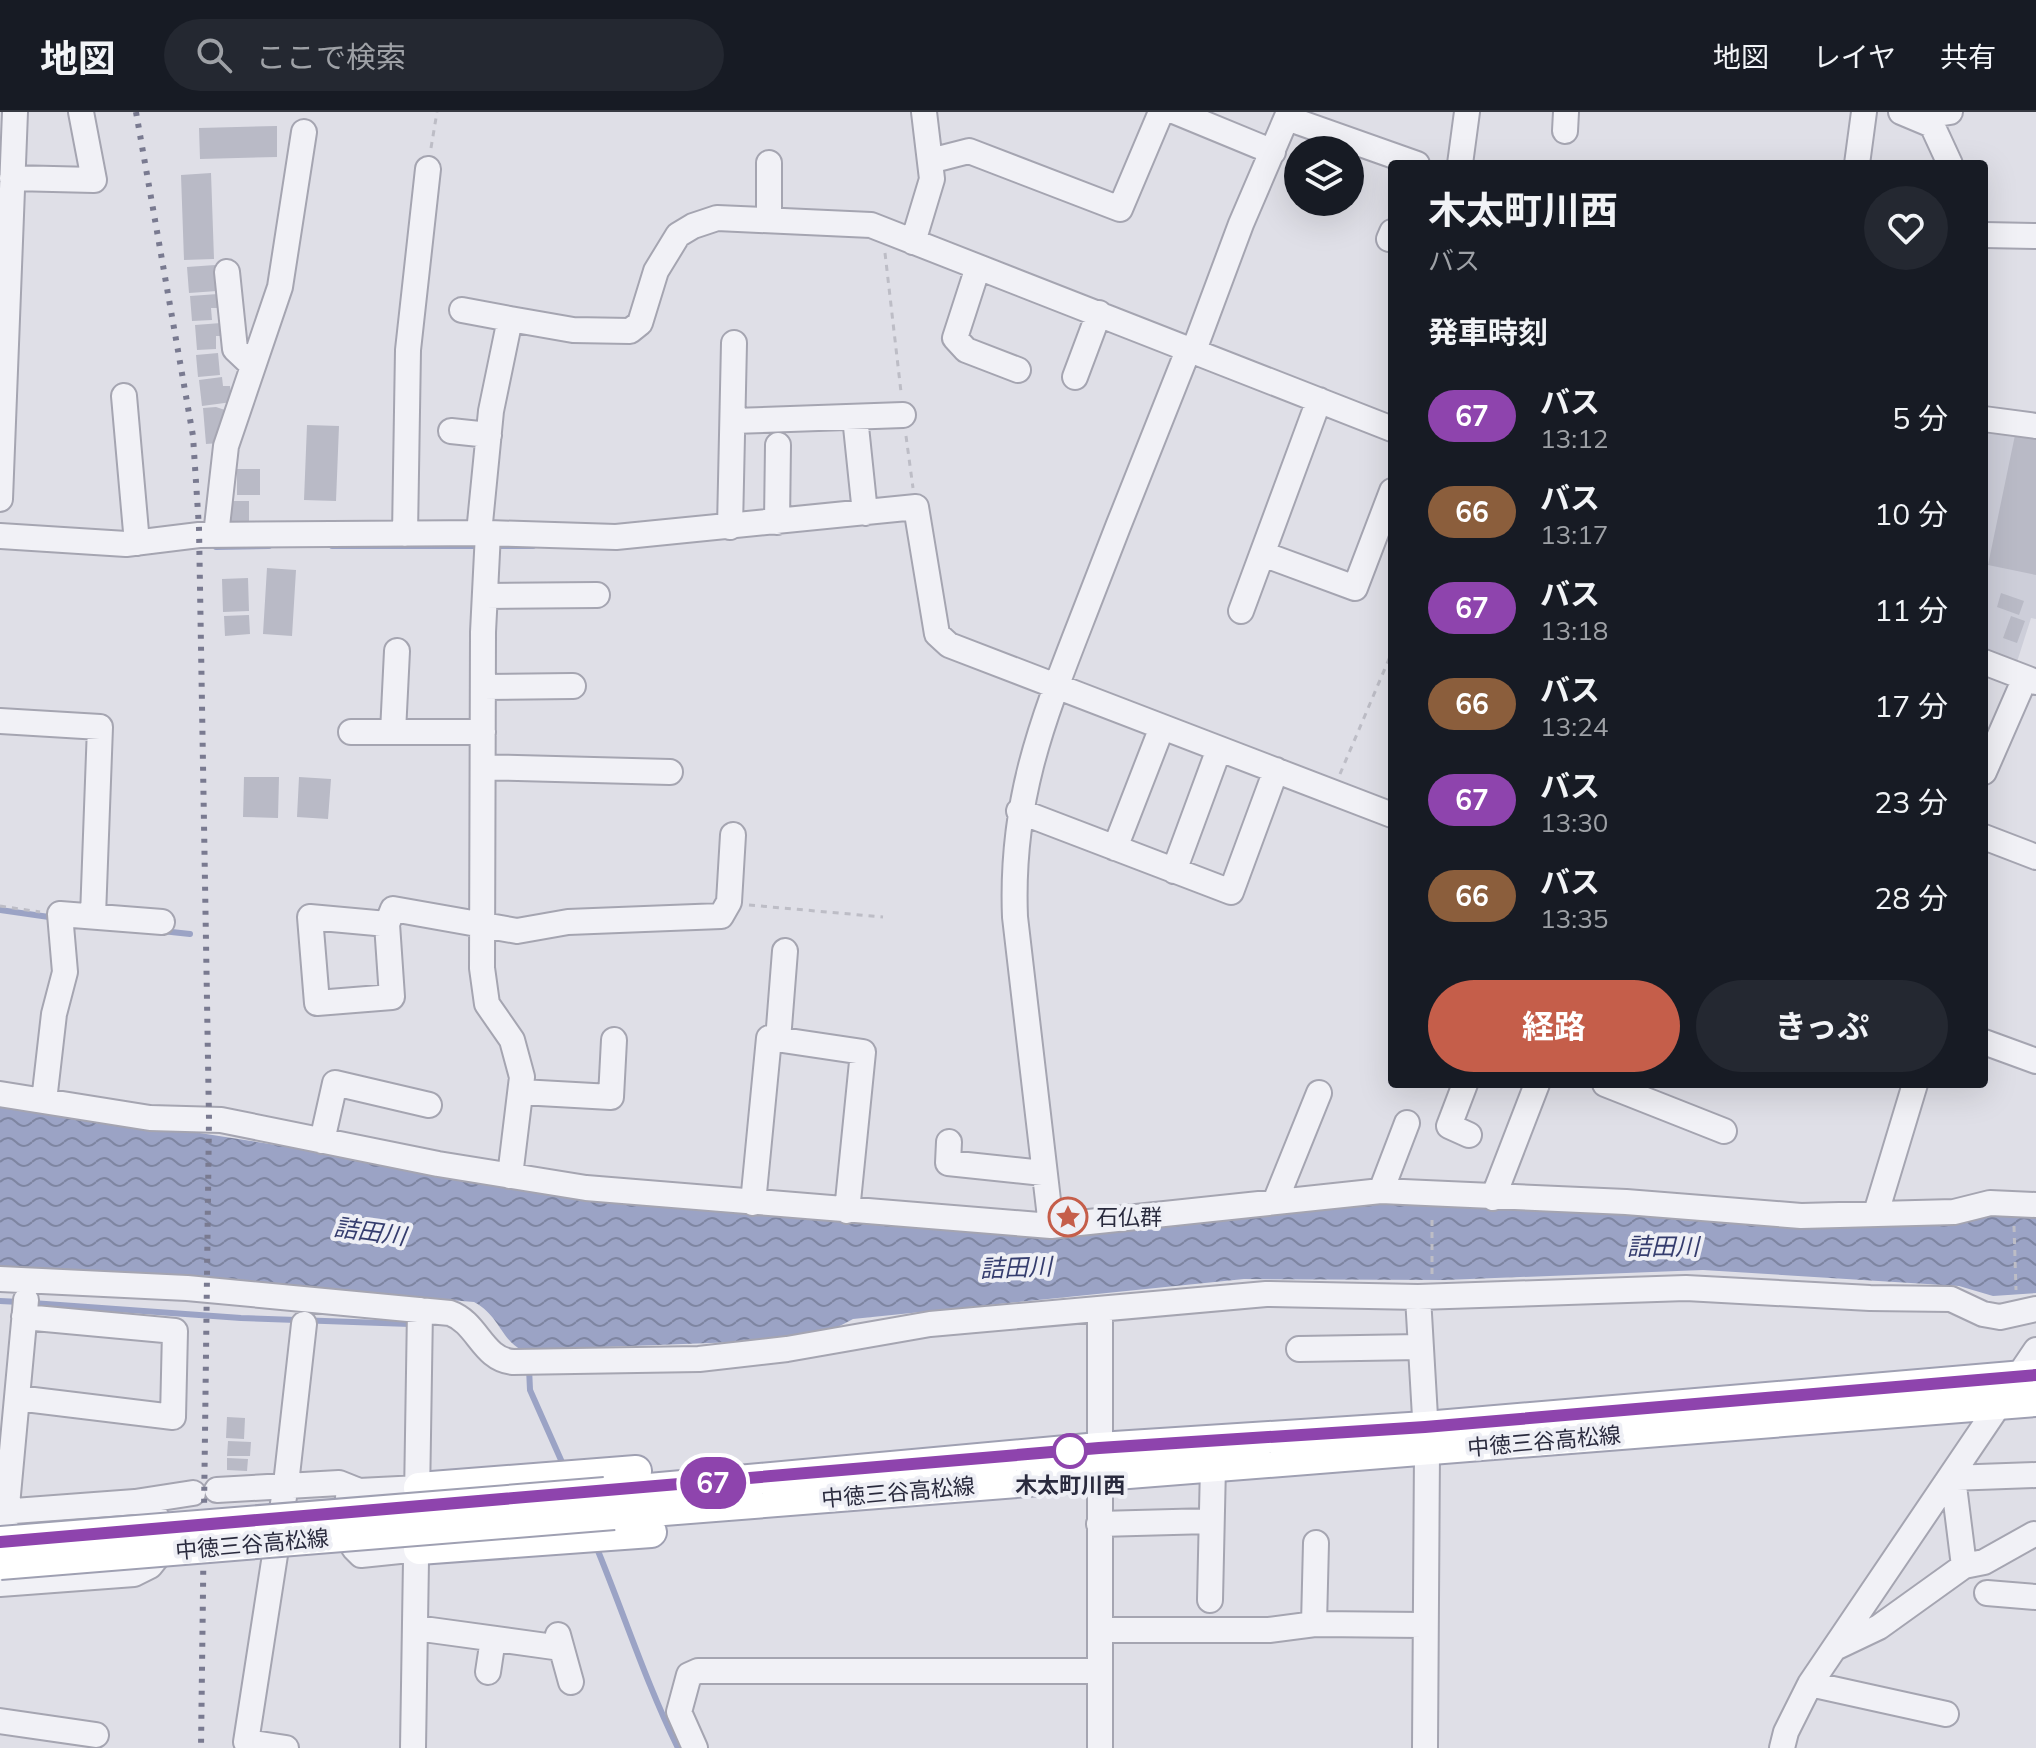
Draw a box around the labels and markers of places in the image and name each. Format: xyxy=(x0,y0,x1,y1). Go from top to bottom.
place icon: 石仏群 xyxy=(1047,1196,1089,1238)
place label: 石仏群 xyxy=(1096,1203,1162,1231)
marker: 木太町川西 xyxy=(1053,1434,1087,1468)
place label: 木太町川西 xyxy=(1015,1471,1125,1499)

